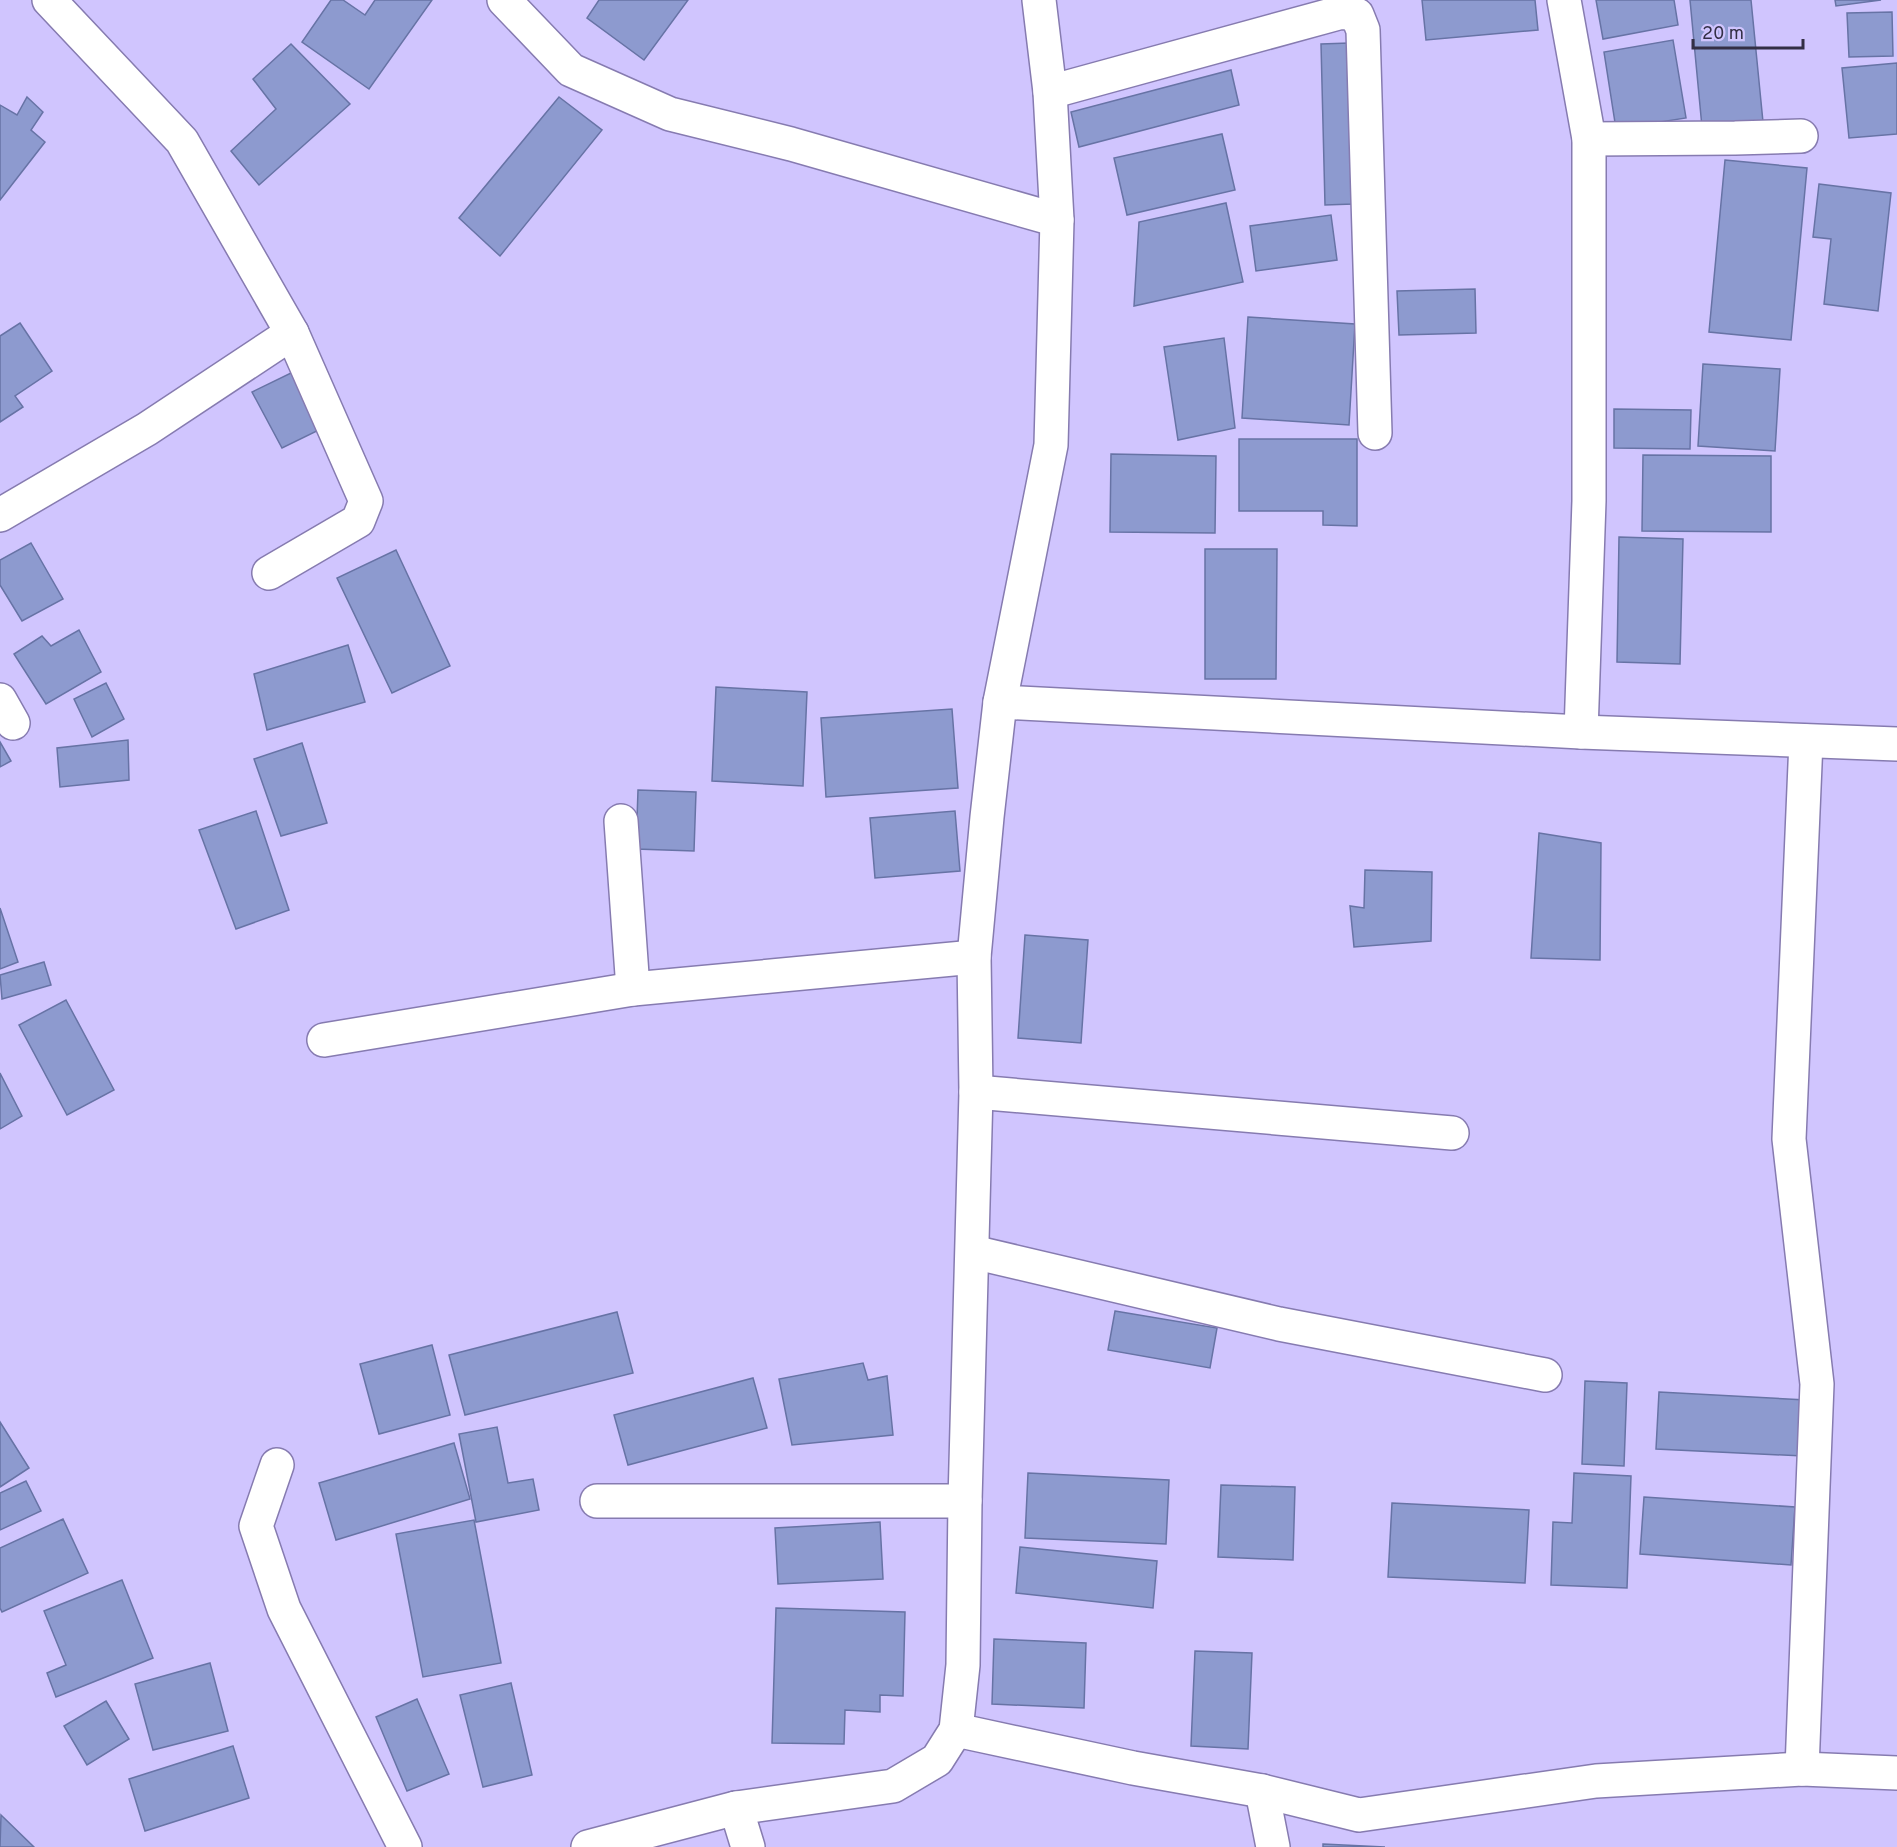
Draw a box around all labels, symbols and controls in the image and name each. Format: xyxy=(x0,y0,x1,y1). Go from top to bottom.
scale bar xyxy=(1693,12,1802,50)
text: 20 m xyxy=(1702,23,1744,46)

